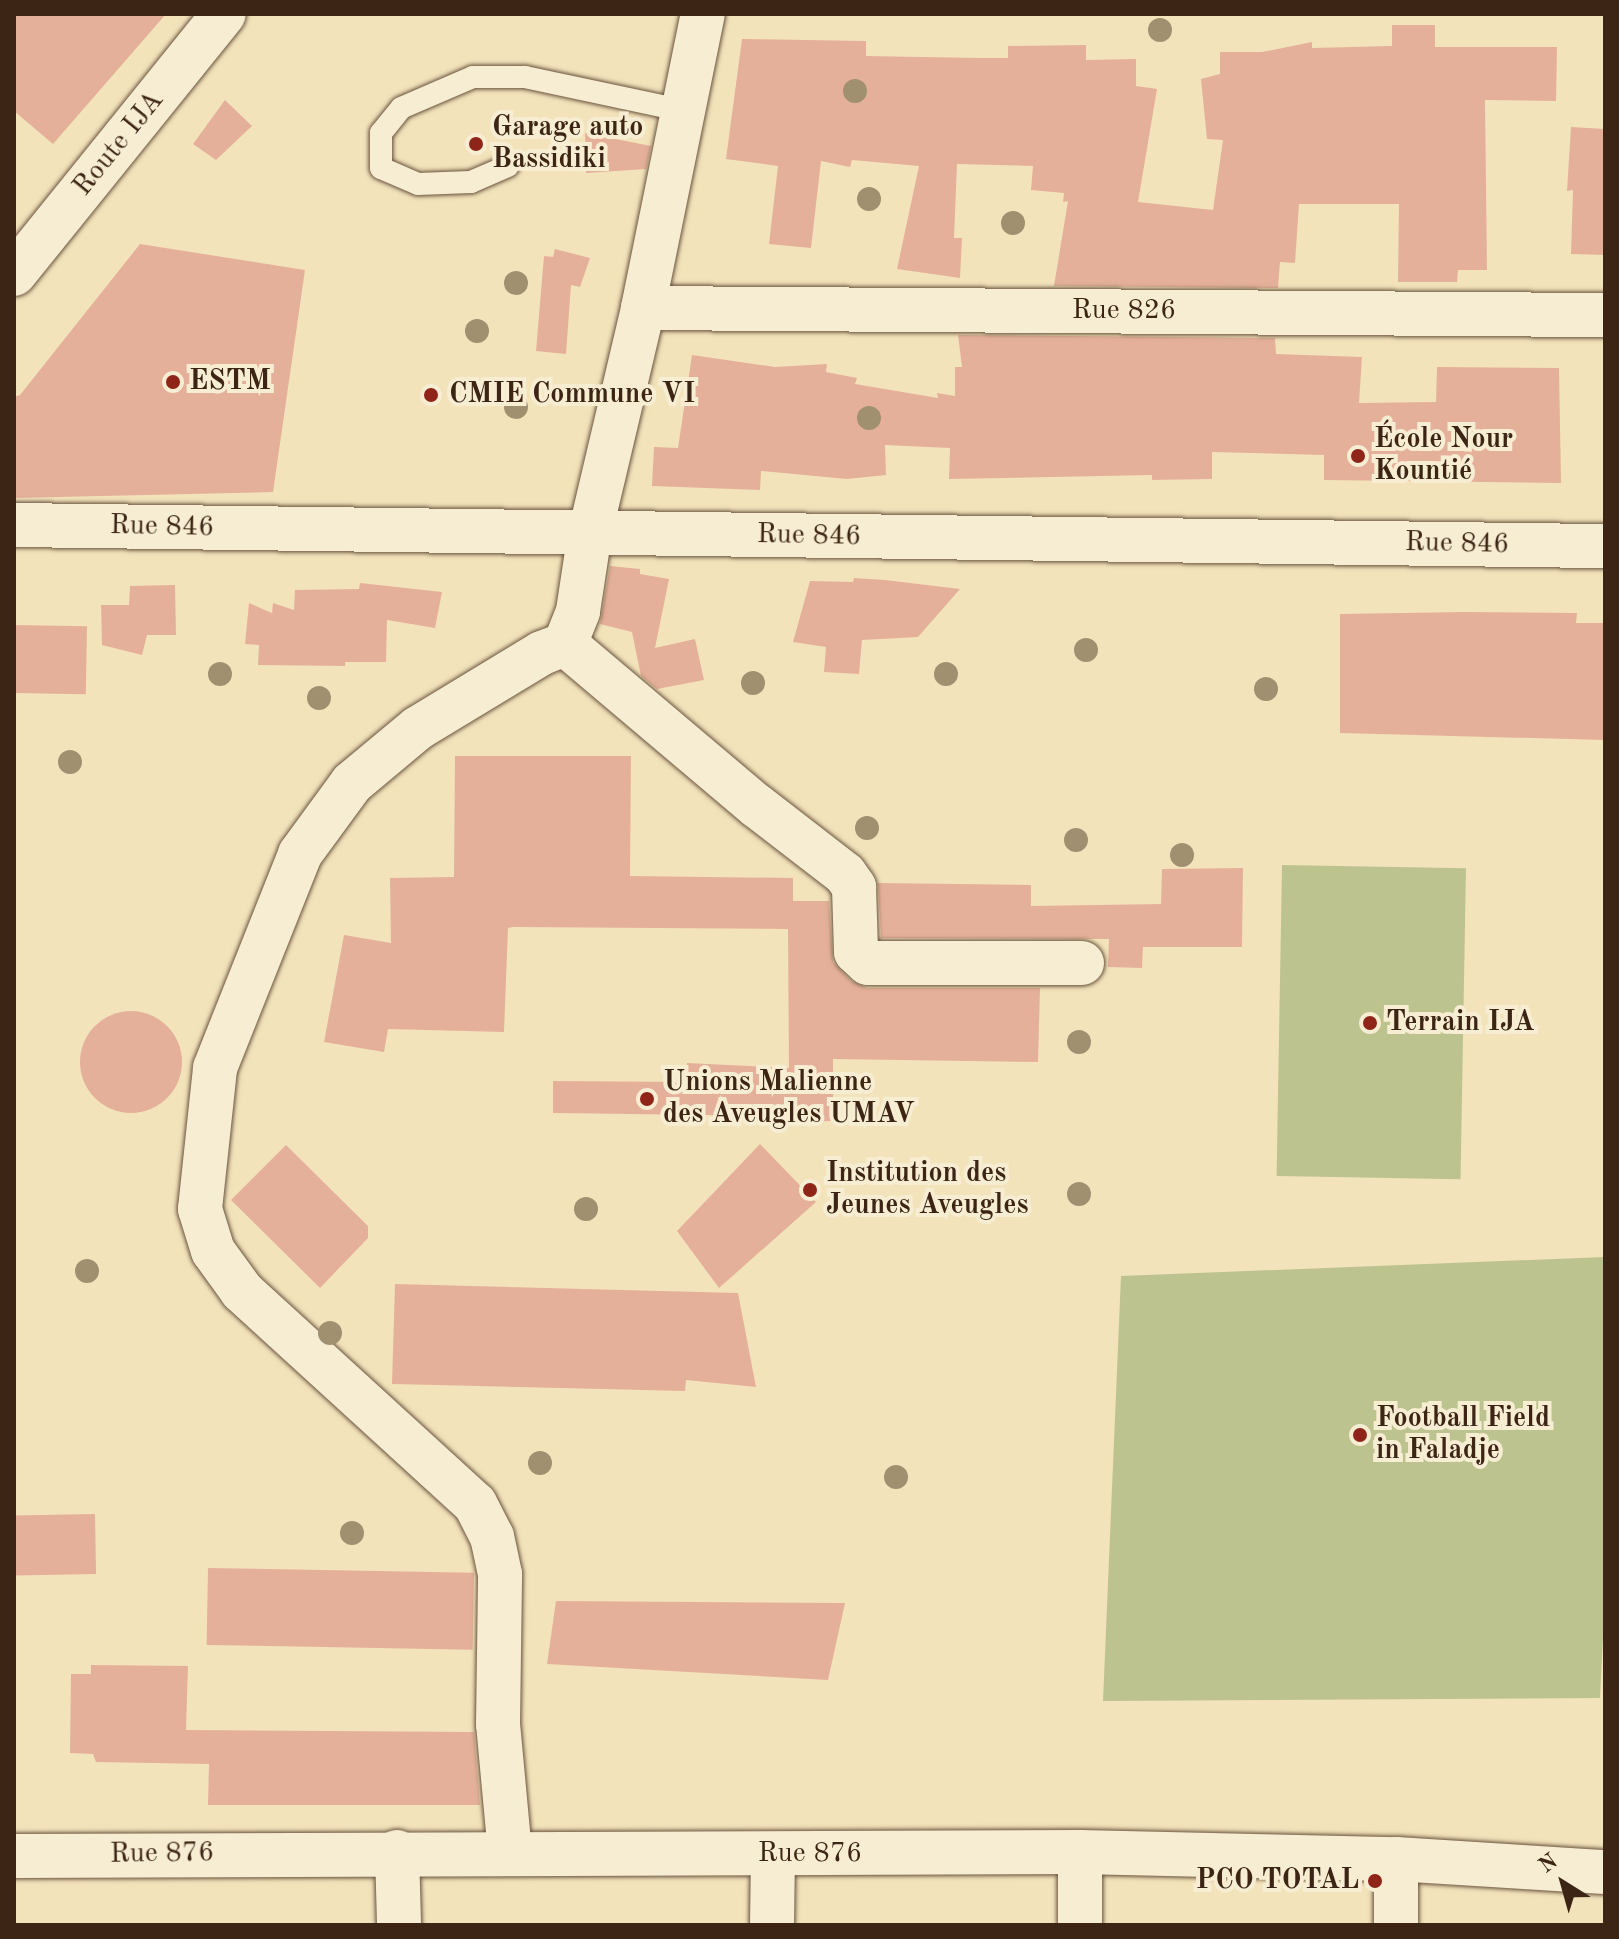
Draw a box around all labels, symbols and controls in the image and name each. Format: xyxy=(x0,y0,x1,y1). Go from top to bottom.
street label: Route IJA xyxy=(67,85,171,203)
place label: Garage auto Bassidiki xyxy=(492,111,643,177)
marker: Garage auto Bassidiki xyxy=(467,135,485,153)
street label: Rue 826 xyxy=(1072,294,1176,328)
place label: ESTM xyxy=(189,365,271,399)
marker: ESTM xyxy=(164,373,182,391)
place label: CMIE Commune VI xyxy=(449,378,695,412)
marker: CMIE Commune VI xyxy=(420,384,442,406)
place label: École Nour Kountié xyxy=(1374,423,1513,489)
marker: École Nour Kountié xyxy=(1349,447,1367,465)
street label: Rue 846 xyxy=(109,509,215,545)
street label: Rue 846 xyxy=(756,518,862,554)
street label: Rue 846 xyxy=(1404,526,1510,562)
place label: Terrain IJA xyxy=(1386,1006,1535,1040)
marker: Terrain IJA xyxy=(1361,1014,1379,1032)
place label: Unions Malienne des Aveugles UMAV xyxy=(663,1066,915,1132)
marker: Unions Malienne des Aveugles UMAV xyxy=(638,1090,656,1108)
place label: Institution des Jeunes Aveugles xyxy=(826,1157,1028,1223)
marker: Institution des Jeunes Aveugles xyxy=(801,1181,819,1199)
place label: Football Field in Faladje xyxy=(1376,1402,1550,1468)
marker: Football Field in Faladje xyxy=(1351,1426,1369,1444)
street label: Rue 876 xyxy=(109,1836,215,1872)
street label: Rue 876 xyxy=(758,1837,862,1871)
north arrow xyxy=(1523,1843,1603,1923)
text: N xyxy=(1535,1850,1562,1878)
place label: PCO TOTAL xyxy=(1196,1864,1359,1898)
marker: PCO TOTAL xyxy=(1366,1872,1384,1890)

